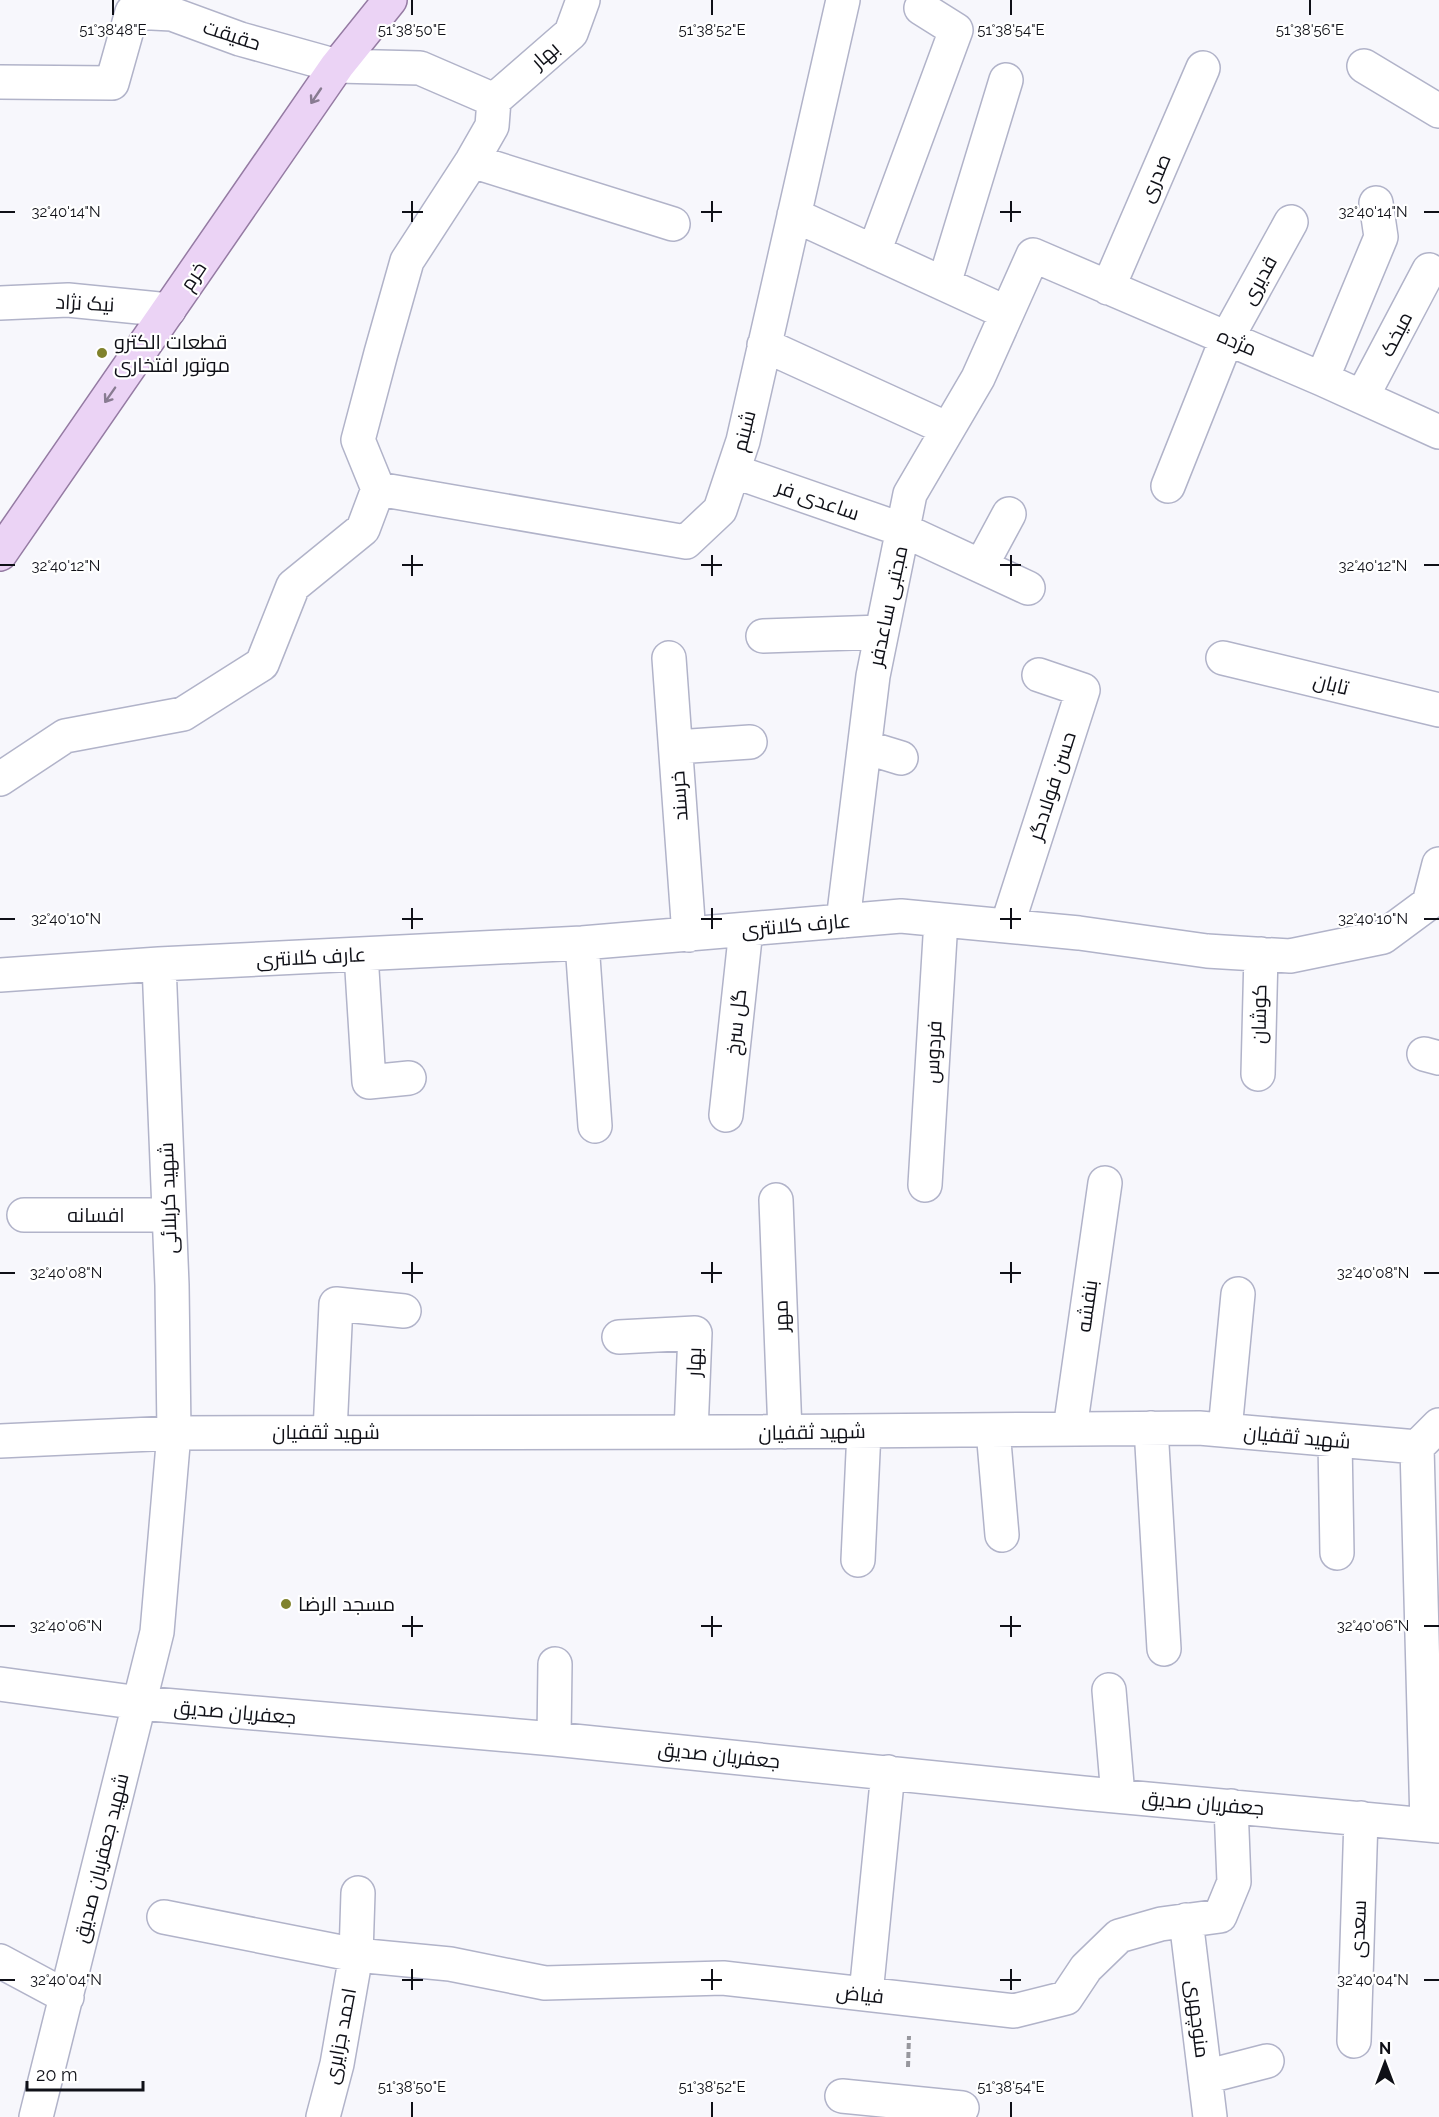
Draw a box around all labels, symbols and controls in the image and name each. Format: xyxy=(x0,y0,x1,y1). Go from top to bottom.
street label: حقیقت xyxy=(200,14,264,56)
text: 51°38'48"E xyxy=(79,21,147,39)
text: 51°38'50"E xyxy=(378,21,446,39)
text: 51°38'52"E xyxy=(678,21,746,39)
text: 51°38'54"E xyxy=(977,21,1045,39)
text: 51°38'56"E xyxy=(1276,21,1344,39)
street label: بهار xyxy=(525,36,565,75)
one-way arrow xyxy=(310,88,322,104)
street label: صدری xyxy=(1134,150,1177,206)
text: 32°40'14"N xyxy=(31,203,101,221)
text: 32°40'14"N xyxy=(1338,203,1408,221)
street label: قدیری xyxy=(1236,251,1283,309)
street label: خرم xyxy=(175,257,213,296)
street label: نیک نژاد xyxy=(55,289,115,317)
street label: میخک xyxy=(1375,308,1417,360)
street label: مژده xyxy=(1214,323,1260,361)
place label: قطعات الکترو موتور افتخاری xyxy=(114,330,230,378)
marker: قطعات الکترو موتور افتخاری xyxy=(95,346,109,360)
one-way arrow xyxy=(104,387,116,403)
street label: شبنم xyxy=(727,408,763,455)
street label: ساعدی فر xyxy=(772,474,863,526)
street label: مجتبی ساعدفر xyxy=(863,544,913,670)
text: 32°40'12"N xyxy=(32,557,100,575)
text: 32°40'12"N xyxy=(1339,557,1407,575)
street label: تابان xyxy=(1310,668,1352,701)
street label: حسن فولادگر xyxy=(1023,729,1082,845)
street label: خرسند xyxy=(665,770,693,822)
street label: عارف کلانتری xyxy=(740,908,852,943)
text: 32°40'10"N xyxy=(31,910,101,928)
text: 32°40'10"N xyxy=(1338,910,1408,928)
street label: عارف کلانتری xyxy=(256,942,367,973)
street label: کوشان xyxy=(1246,984,1273,1044)
street label: گل سرخ xyxy=(721,988,753,1056)
street label: فردوس xyxy=(919,1020,948,1084)
street label: شهید کربلائی xyxy=(154,1142,183,1254)
street label: افسانه xyxy=(67,1203,125,1227)
text: 32°40'08"N xyxy=(30,1264,102,1282)
text: 32°40'08"N xyxy=(1337,1264,1409,1282)
street label: بنفشه xyxy=(1071,1278,1103,1334)
street label: مهر xyxy=(768,1300,795,1333)
street label: بهار xyxy=(681,1347,708,1378)
street label: شهید ثقفیان xyxy=(758,1419,866,1446)
street label: شهید ثقفیان xyxy=(272,1420,380,1445)
street label: شهید ثقفیان xyxy=(1242,1420,1352,1455)
place label: مسجد الرضا xyxy=(298,1592,395,1616)
marker: مسجد الرضا xyxy=(279,1597,293,1611)
text: 32°40'06"N xyxy=(30,1617,102,1635)
text: 32°40'06"N xyxy=(1337,1617,1409,1635)
street label: جعفریان صدیق xyxy=(173,1695,297,1730)
street label: جعفریان صدیق xyxy=(657,1737,781,1774)
street label: شهید جعفریان صدیق xyxy=(68,1771,135,1946)
street label: جعفریان صدیق xyxy=(1141,1786,1265,1821)
street label: سعدی xyxy=(1345,1900,1372,1958)
text: 32°40'04"N xyxy=(30,1971,102,1989)
text: 32°40'04"N xyxy=(1337,1971,1409,1989)
street label: منوچهری xyxy=(1180,1979,1215,2060)
street label: فیاض xyxy=(835,1980,885,2009)
street label: احمد جزایری xyxy=(319,1986,362,2086)
north arrow xyxy=(1355,2033,1415,2093)
text: N xyxy=(1379,2039,1391,2058)
scale bar xyxy=(27,2054,142,2092)
text: 20 m xyxy=(36,2064,78,2085)
text: 51°38'50"E xyxy=(378,2078,446,2096)
text: 51°38'52"E xyxy=(678,2078,746,2096)
text: 51°38'54"E xyxy=(977,2078,1045,2096)

